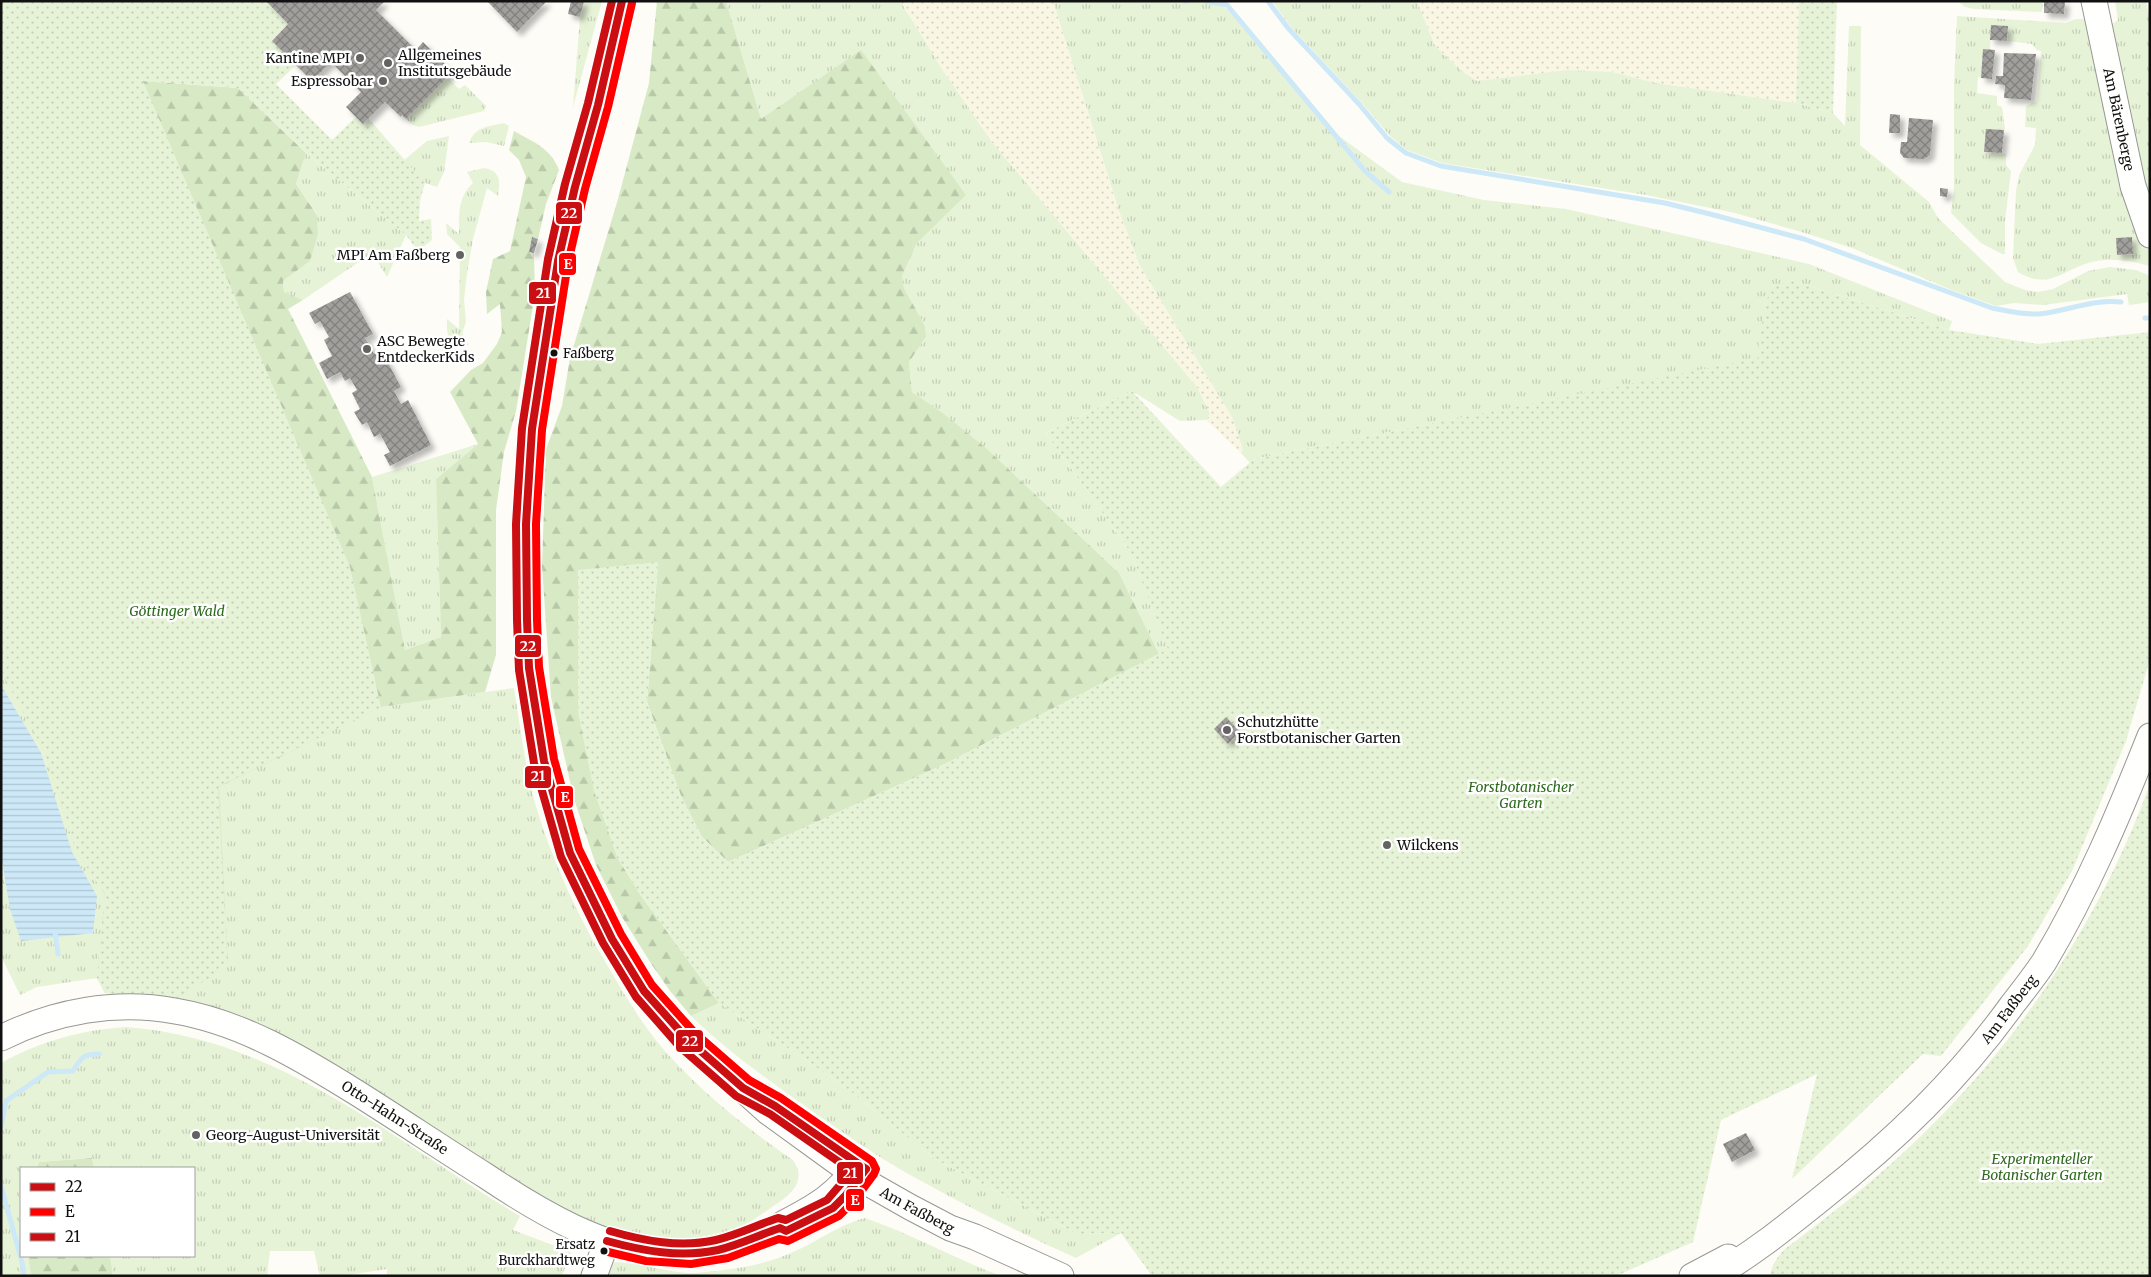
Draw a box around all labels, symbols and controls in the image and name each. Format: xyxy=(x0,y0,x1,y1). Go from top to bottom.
place label: Allgemeines Institutsgebäude xyxy=(397,46,511,80)
place label: Kantine MPI xyxy=(266,49,350,67)
marker: Kantine MPI xyxy=(354,52,366,64)
marker: Allgemeines Institutsgebäude xyxy=(382,57,394,69)
street label: Am Bärenberge xyxy=(2099,65,2139,172)
place label: Espressobar xyxy=(291,72,373,90)
marker: Espressobar xyxy=(377,75,389,87)
line badge: 22 xyxy=(555,201,583,225)
text: 22 xyxy=(561,204,577,222)
place label: MPI Am Faßberg xyxy=(337,246,451,264)
marker: MPI Am Faßberg xyxy=(454,249,466,261)
line badge: E xyxy=(558,252,577,276)
text: E xyxy=(563,255,573,273)
line badge: 21 xyxy=(528,281,557,305)
text: 21 xyxy=(536,284,551,302)
place label: ASC Bewegte EntdeckerKids xyxy=(376,332,475,366)
marker: ASC Bewegte EntdeckerKids xyxy=(361,343,373,355)
place label: Faßberg xyxy=(563,345,614,362)
marker: Faßberg xyxy=(549,348,559,358)
park label: Göttinger Wald xyxy=(129,602,225,620)
line badge: 22 xyxy=(514,634,542,658)
text: 22 xyxy=(520,637,536,655)
place label: Schutzhütte Forstbotanischer Garten xyxy=(1237,713,1401,747)
marker: Schutzhütte Forstbotanischer Garten xyxy=(1221,724,1233,736)
line badge: 21 xyxy=(524,765,552,789)
text: 21 xyxy=(531,767,546,785)
park label: Forstbotanischer Garten xyxy=(1467,778,1574,812)
line badge: E xyxy=(555,785,574,809)
text: E xyxy=(560,788,570,806)
place label: Wilckens xyxy=(1396,836,1459,854)
marker: Wilckens xyxy=(1381,839,1393,851)
street label: Am Faßberg xyxy=(1976,971,2041,1048)
line badge: 22 xyxy=(675,1029,704,1053)
text: 22 xyxy=(682,1032,698,1050)
street label: Otto-Hahn-Straße xyxy=(338,1077,451,1158)
place label: Georg-August-Universität xyxy=(206,1126,380,1144)
marker: Georg-August-Universität xyxy=(190,1129,202,1141)
park label: Experimenteller Botanischer Garten xyxy=(1981,1150,2103,1184)
line badge: 21 xyxy=(836,1161,864,1185)
text: 21 xyxy=(843,1164,858,1182)
legend xyxy=(20,1167,195,1257)
text: 22 xyxy=(65,1177,83,1196)
street label: Am Faßberg xyxy=(876,1182,958,1238)
line badge: E xyxy=(845,1188,865,1212)
text: E xyxy=(850,1191,860,1209)
text: E xyxy=(65,1202,75,1221)
text: 21 xyxy=(65,1227,80,1246)
place label: Ersatz Burckhardtweg xyxy=(498,1236,595,1269)
marker: Ersatz Burckhardtweg xyxy=(599,1246,609,1256)

